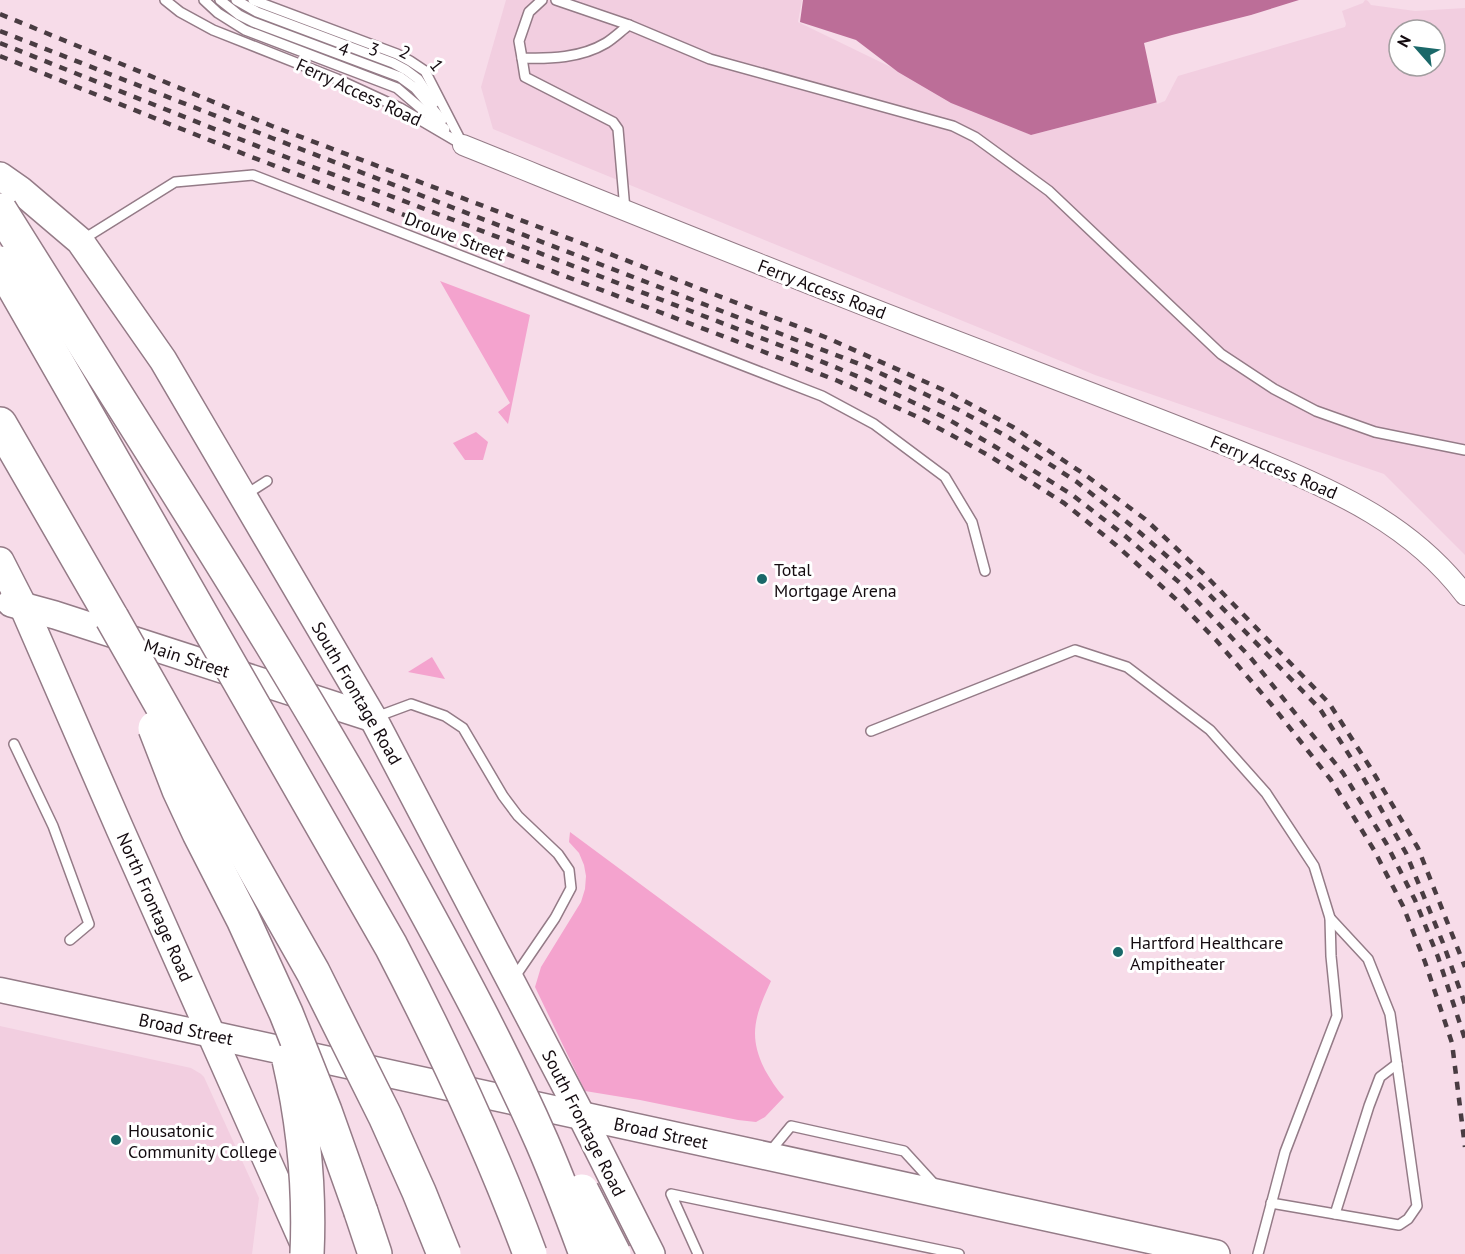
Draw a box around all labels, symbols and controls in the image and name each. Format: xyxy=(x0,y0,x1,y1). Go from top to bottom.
north arrow xyxy=(1387,18,1447,78)
text: N xyxy=(1392,32,1415,50)
street label: 4 xyxy=(335,37,353,62)
street label: 3 xyxy=(365,37,383,61)
street label: 2 xyxy=(395,40,415,64)
street label: Ferry Access Road xyxy=(293,53,425,131)
street label: 1 xyxy=(425,54,449,76)
street label: Drouve Street xyxy=(402,206,508,266)
street label: Ferry Access Road xyxy=(755,254,889,324)
street label: Ferry Access Road xyxy=(1207,430,1341,504)
place label: Total Mortgage Arena xyxy=(774,558,897,602)
marker: Total Mortgage Arena xyxy=(755,572,769,586)
street label: South Frontage Road xyxy=(307,617,407,769)
street label: Main Street xyxy=(141,633,233,683)
street label: North Frontage Road xyxy=(112,829,198,985)
place label: Hartford Healthcare Ampitheater xyxy=(1130,931,1283,975)
marker: Hartford Healthcare Ampitheater xyxy=(1111,945,1125,959)
street label: Broad Street xyxy=(137,1008,235,1050)
street label: South Frontage Road xyxy=(537,1046,631,1200)
street label: Broad Street xyxy=(612,1112,710,1154)
place label: Housatonic Community College xyxy=(128,1119,277,1163)
marker: Housatonic Community College xyxy=(109,1133,123,1147)

